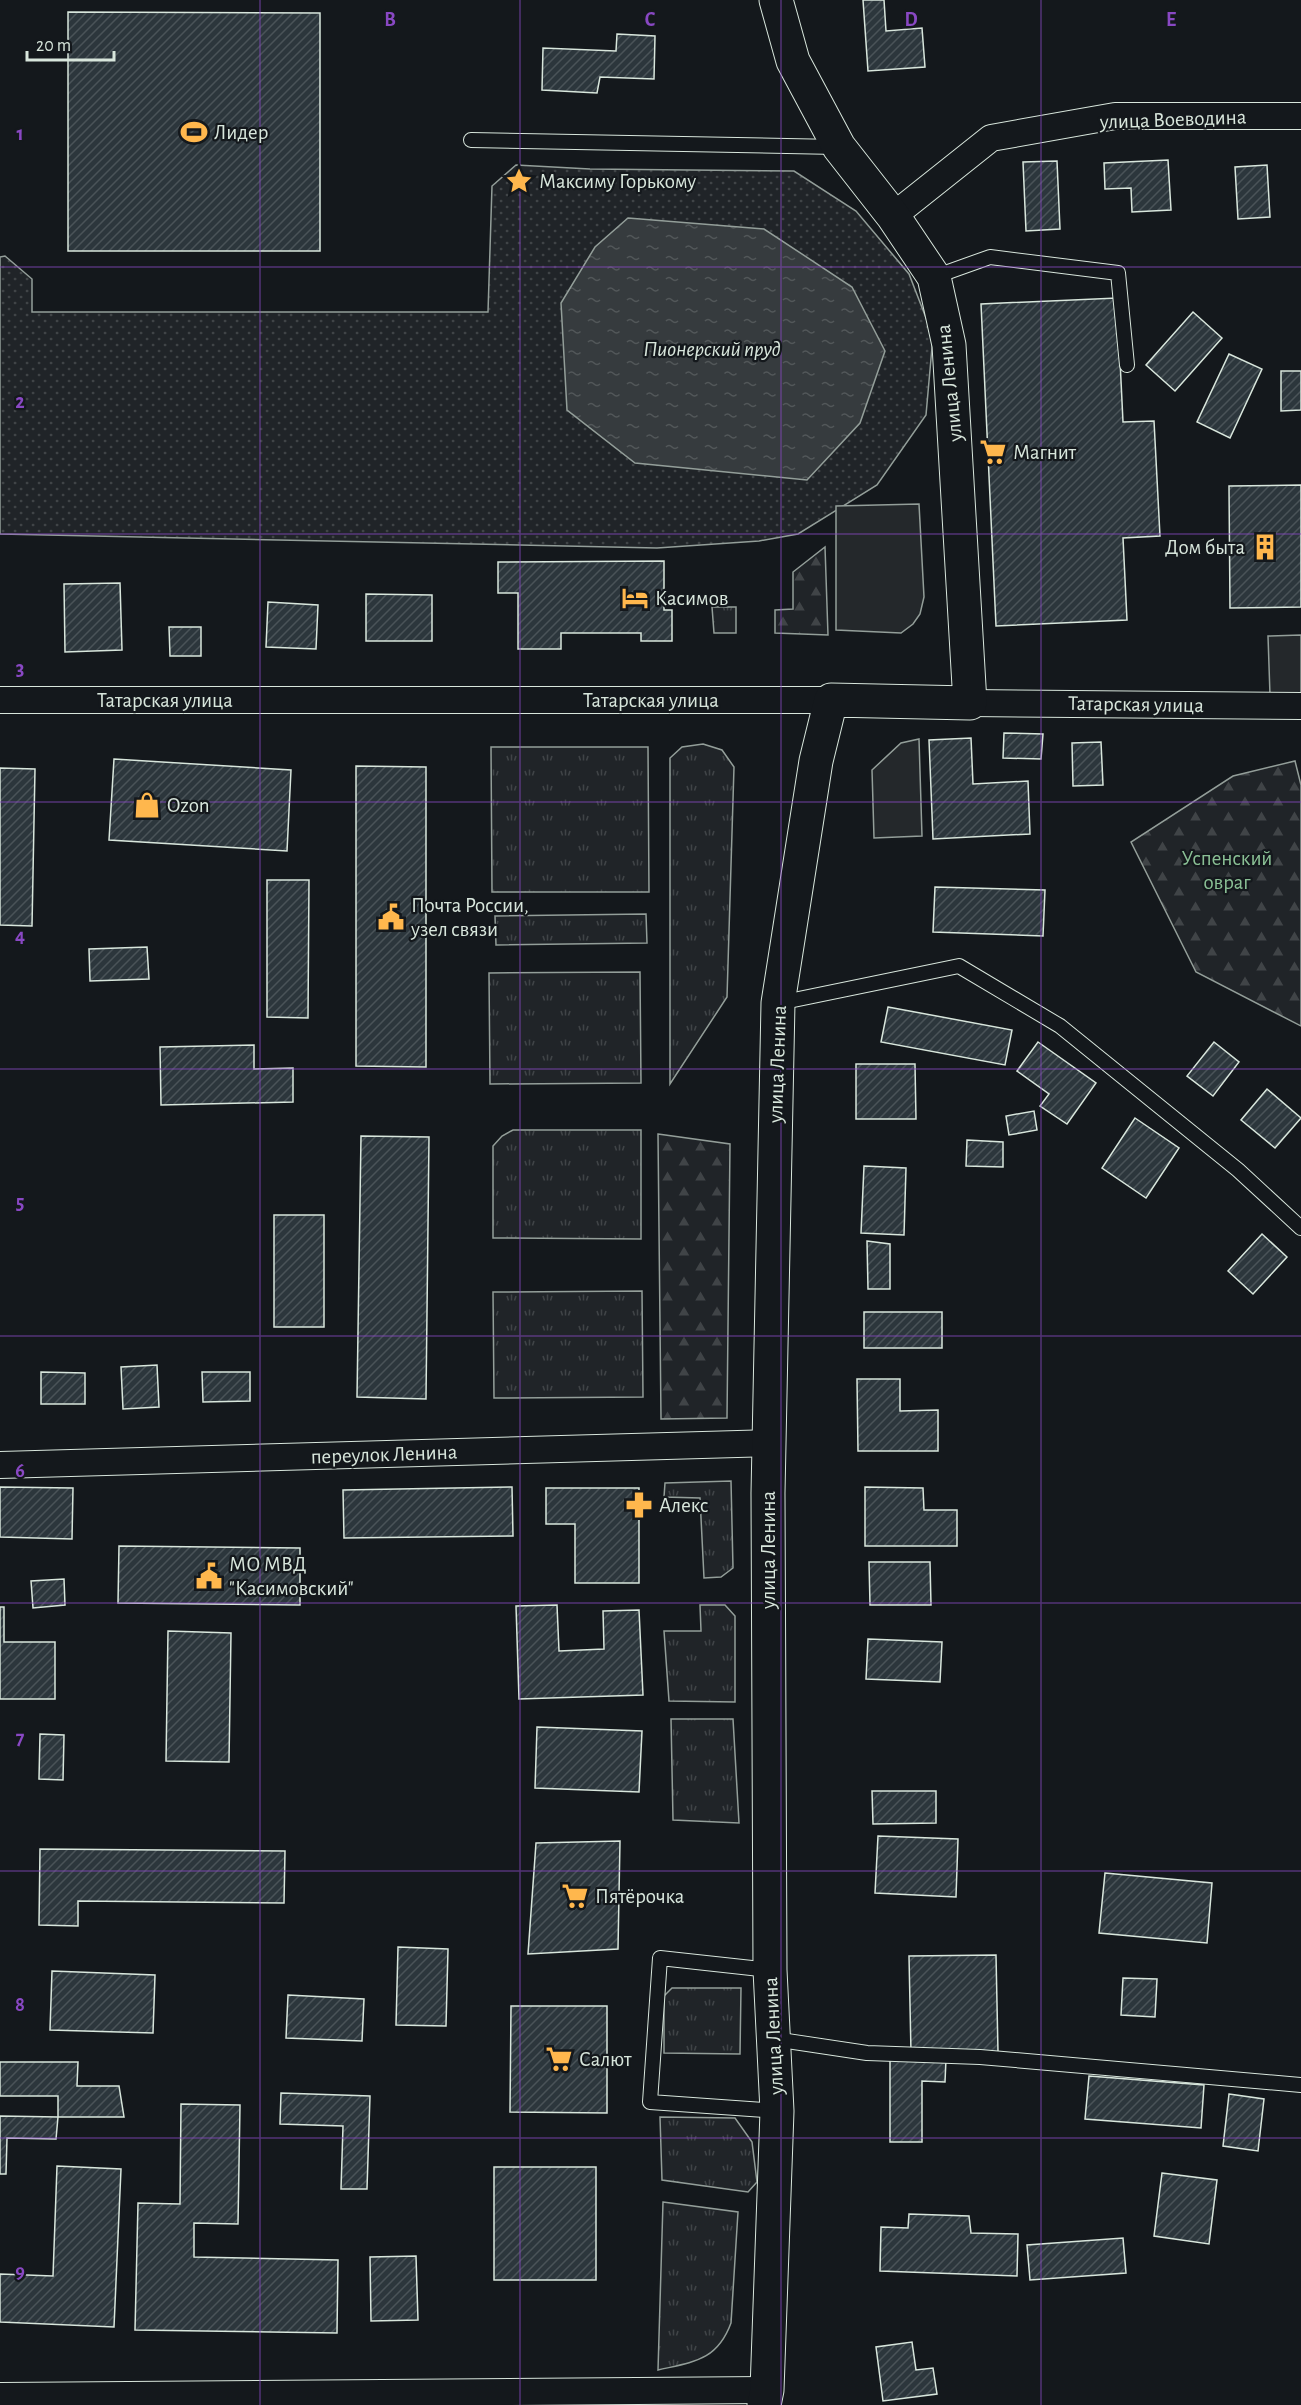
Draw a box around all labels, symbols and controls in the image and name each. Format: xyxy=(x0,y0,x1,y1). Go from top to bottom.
text: B xyxy=(384,10,396,30)
text: C xyxy=(645,10,656,30)
text: D xyxy=(904,10,918,30)
text: E xyxy=(1166,10,1176,30)
scale bar xyxy=(27,24,114,62)
text: 20 m xyxy=(36,37,71,55)
street label: улица Воеводина xyxy=(1098,106,1247,133)
sports icon: Лидер xyxy=(179,117,209,147)
place label: Лидер xyxy=(214,122,268,143)
text: 1 xyxy=(16,124,24,144)
place icon: Максиму Горькому xyxy=(504,166,534,196)
place label: Максиму Горькому xyxy=(539,171,696,192)
street label: улица Ленина xyxy=(933,323,966,444)
water label: Пионерский пруд xyxy=(643,338,781,361)
text: 2 xyxy=(15,392,25,412)
supermarket icon: Магнит xyxy=(978,437,1008,467)
place label: Магнит xyxy=(1013,442,1077,463)
building icon: Дом быта xyxy=(1250,532,1280,562)
place label: Дом быта xyxy=(1165,537,1245,558)
hotel icon: Касимов xyxy=(620,583,650,613)
place label: Касимов xyxy=(655,588,728,609)
text: 3 xyxy=(16,659,24,679)
street label: Татарская улица xyxy=(97,690,233,711)
street label: Татарская улица xyxy=(583,690,719,711)
street label: Татарская улица xyxy=(1068,693,1204,716)
shop icon: Ozon xyxy=(132,790,162,820)
place label: Ozon xyxy=(167,795,210,816)
park label: Успенский овраг xyxy=(1182,848,1272,893)
place label: Почта России, узел связи xyxy=(410,895,529,940)
public building icon: Почта России, узел связи xyxy=(376,902,406,932)
text: 4 xyxy=(15,926,25,946)
street label: улица Ленина xyxy=(765,1004,790,1124)
text: 5 xyxy=(16,1193,24,1213)
street label: переулок Ленина xyxy=(310,1441,458,1468)
text: 6 xyxy=(15,1461,25,1481)
pharmacy icon: Алекс xyxy=(624,1490,654,1520)
street label: улица Ленина xyxy=(758,1491,779,1610)
place label: Алекс xyxy=(659,1495,709,1516)
place label: МО МВД "Касимовский" xyxy=(229,1554,354,1599)
public building icon: МО МВД "Касимовский" xyxy=(194,1561,224,1591)
text: 7 xyxy=(16,1728,25,1748)
supermarket icon: Пятёрочка xyxy=(560,1881,590,1911)
place label: Пятёрочка xyxy=(595,1886,685,1907)
street label: улица Ленина xyxy=(760,1976,787,2096)
text: 8 xyxy=(15,1995,25,2015)
supermarket icon: Салют xyxy=(544,2044,574,2074)
place label: Салют xyxy=(579,2049,632,2070)
text: 9 xyxy=(15,2262,25,2282)

